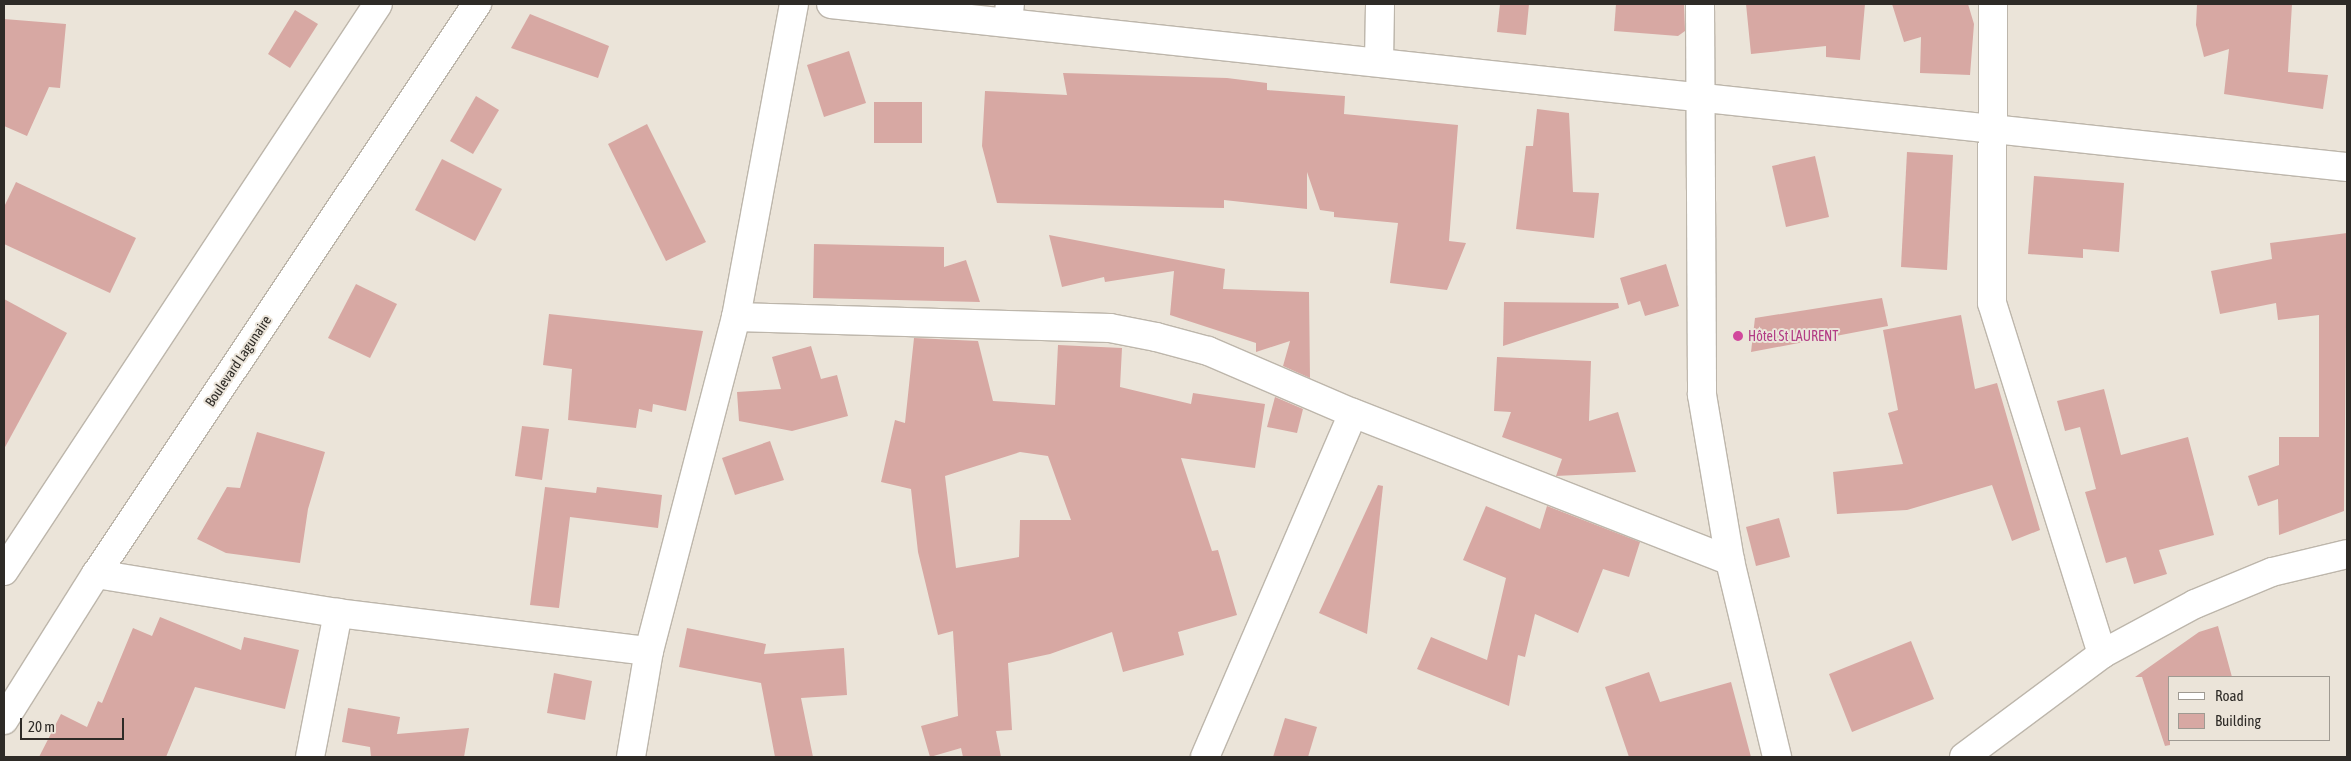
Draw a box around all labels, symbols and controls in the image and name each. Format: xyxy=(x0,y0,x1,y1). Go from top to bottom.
street label: Boulevard Lagunaire xyxy=(201,312,275,410)
place label: Hôtel St LAURENT xyxy=(1748,328,1838,344)
marker: Hôtel St LAURENT xyxy=(1732,330,1744,342)
legend xyxy=(2168,676,2331,741)
text: Road xyxy=(2215,687,2244,704)
scale bar xyxy=(22,708,126,740)
text: Building xyxy=(2215,712,2261,729)
text: 20 m xyxy=(28,718,55,735)

